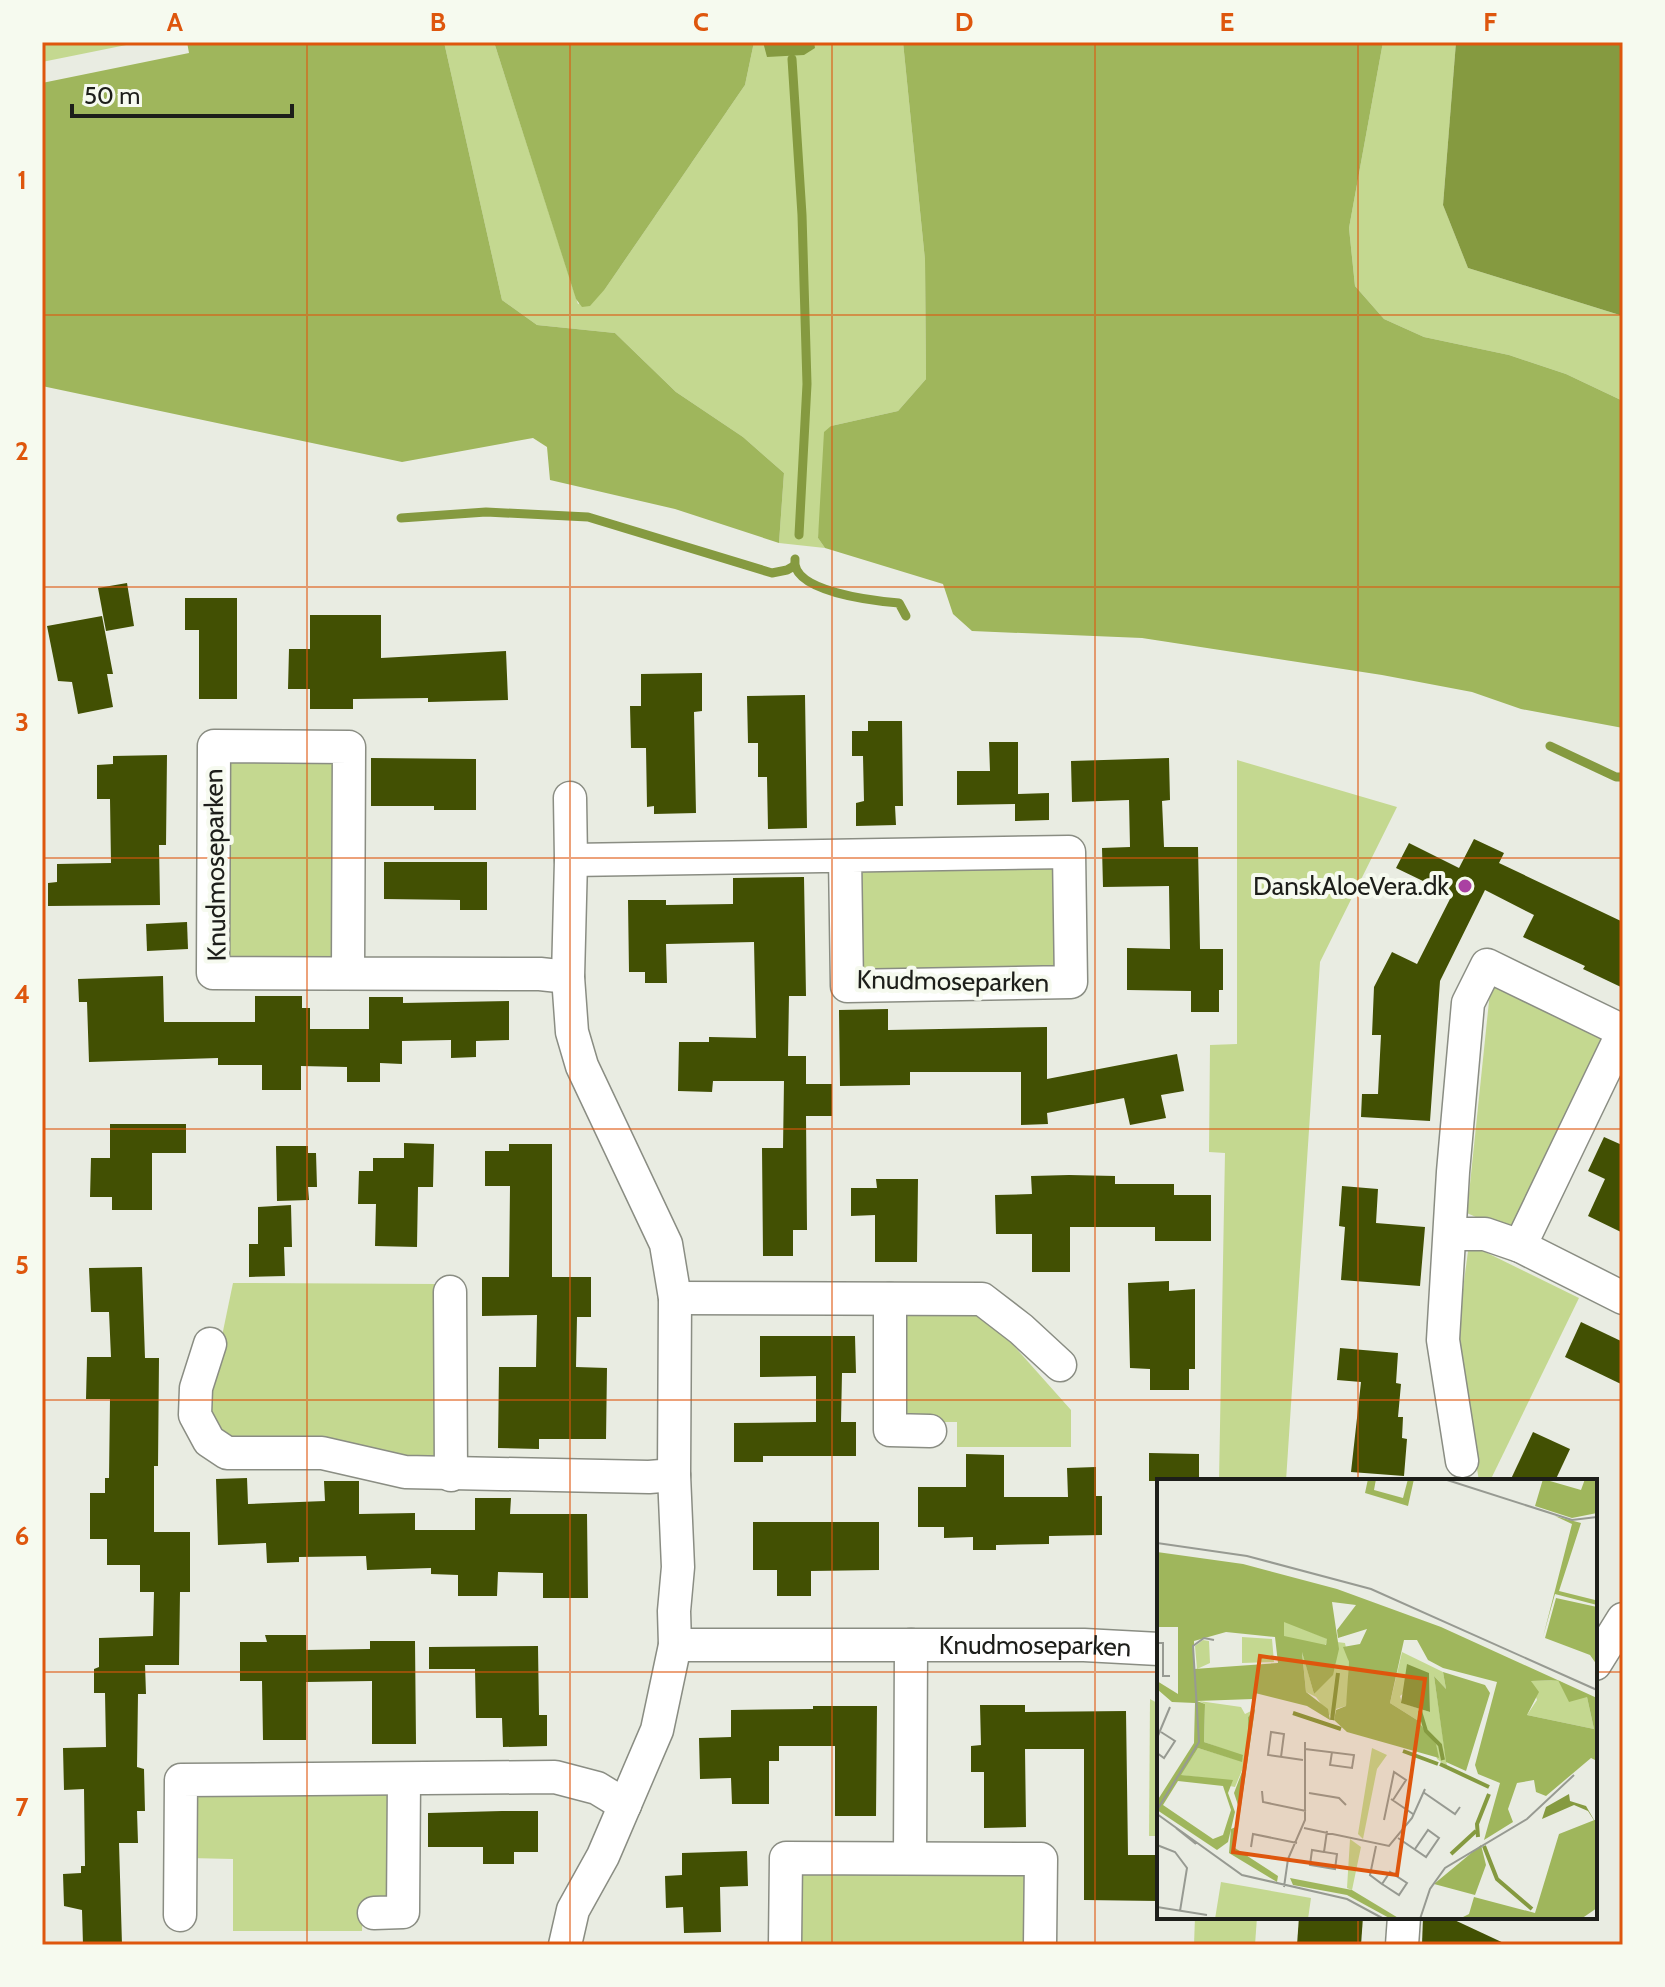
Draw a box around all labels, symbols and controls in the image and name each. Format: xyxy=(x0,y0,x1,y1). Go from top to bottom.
text: A xyxy=(167,6,184,38)
text: B xyxy=(430,6,446,38)
text: C xyxy=(693,6,709,38)
text: D xyxy=(955,6,973,38)
text: E xyxy=(1220,6,1234,38)
text: F xyxy=(1483,6,1497,38)
scale bar xyxy=(72,68,292,118)
text: 50 m xyxy=(84,81,140,110)
text: 1 xyxy=(17,164,27,196)
text: 2 xyxy=(15,435,29,467)
text: 3 xyxy=(15,706,29,738)
street label: Knudmoseparken xyxy=(197,768,233,962)
place label: DanskAloeVera.dk xyxy=(1253,870,1449,902)
marker: DanskAloeVera.dk xyxy=(1456,877,1474,895)
street label: Knudmoseparken xyxy=(856,963,1050,999)
text: 4 xyxy=(14,978,30,1010)
text: 5 xyxy=(15,1249,29,1281)
inset map xyxy=(1157,1479,1597,1919)
text: 6 xyxy=(15,1520,29,1552)
street label: Knudmoseparken xyxy=(939,1629,1132,1663)
text: 7 xyxy=(15,1791,29,1823)

